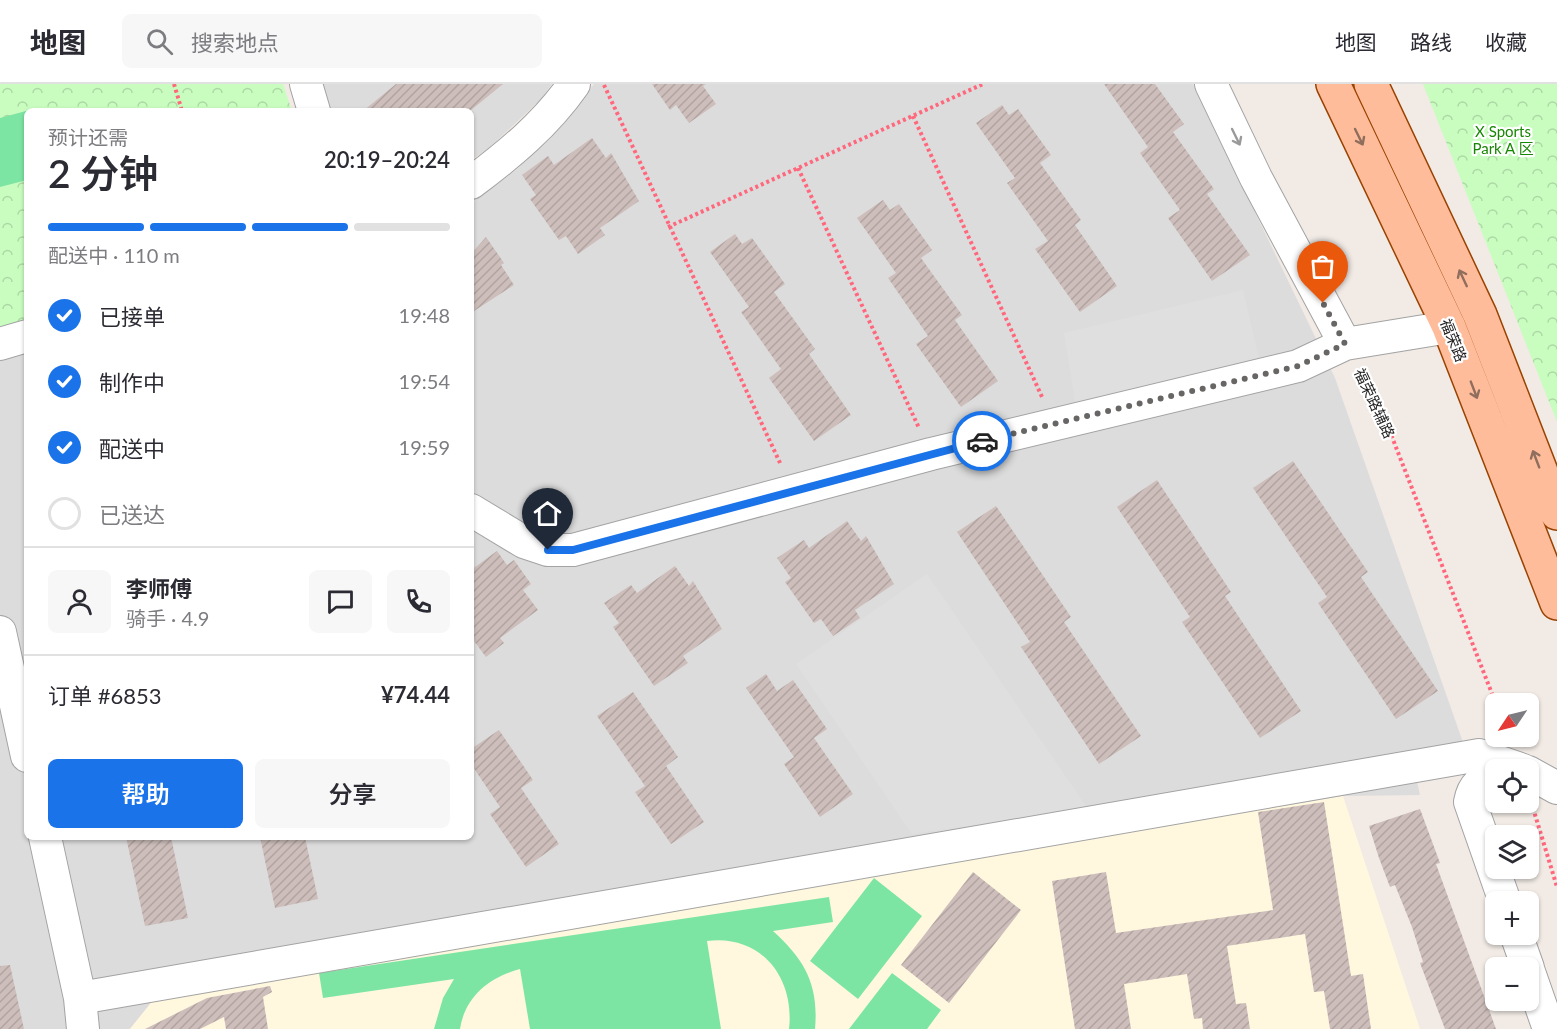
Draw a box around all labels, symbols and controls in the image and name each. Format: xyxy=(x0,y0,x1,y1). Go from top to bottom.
search box xyxy=(122,14,542,68)
text: 地图 xyxy=(30,25,86,59)
icon: search xyxy=(143,25,176,58)
text: 搜索地点 xyxy=(191,29,279,56)
text: 地图 xyxy=(1335,29,1377,54)
text: 路线 xyxy=(1410,29,1452,54)
text: 收藏 xyxy=(1485,29,1527,54)
park label: X Sports Park A 区 xyxy=(1472,122,1534,157)
text: 预计还需 xyxy=(48,125,128,149)
one-way arrow xyxy=(1231,127,1243,145)
one-way arrow xyxy=(1353,127,1365,145)
text: 20:19–20:24 xyxy=(324,146,450,173)
text: 2 分钟 xyxy=(48,150,158,196)
pin xyxy=(1297,241,1348,303)
text: 配送中 · 110 m xyxy=(48,243,180,267)
icon: bag xyxy=(1306,250,1339,283)
one-way arrow xyxy=(1457,269,1468,288)
icon: check xyxy=(48,299,81,332)
text: 已接单 xyxy=(99,303,165,330)
text: 19:48 xyxy=(399,303,450,327)
street label: 福荣路 xyxy=(1437,316,1471,364)
icon: check xyxy=(48,365,81,398)
street label: 福荣路辅路 xyxy=(1351,365,1399,441)
text: 制作中 xyxy=(99,369,165,396)
text: 19:54 xyxy=(399,369,450,393)
one-way arrow xyxy=(1469,381,1480,399)
courier xyxy=(952,411,1012,471)
icon: car xyxy=(966,425,999,458)
icon: check xyxy=(48,431,81,464)
text: 配送中 xyxy=(99,435,165,462)
text: 19:59 xyxy=(399,435,450,459)
one-way arrow xyxy=(1530,450,1541,469)
pin xyxy=(522,488,573,550)
icon: home xyxy=(531,497,564,530)
text: 已送达 xyxy=(99,501,165,528)
button: person xyxy=(48,570,111,633)
button: chat xyxy=(309,570,372,633)
button: phone xyxy=(387,570,450,633)
text: 李师傅 xyxy=(126,575,192,602)
text: 骑手 · 4.9 xyxy=(126,606,209,630)
text: ¥74.44 xyxy=(381,681,450,708)
text: 订单 #6853 xyxy=(48,682,161,709)
north arrow xyxy=(1485,693,1539,747)
map controls xyxy=(1485,693,1539,1011)
button: 帮助 xyxy=(48,759,243,828)
button: 分享 xyxy=(255,759,450,828)
button: locate xyxy=(1485,759,1539,813)
button: layers xyxy=(1485,825,1539,879)
button: + xyxy=(1485,891,1539,945)
button: − xyxy=(1485,957,1539,1011)

